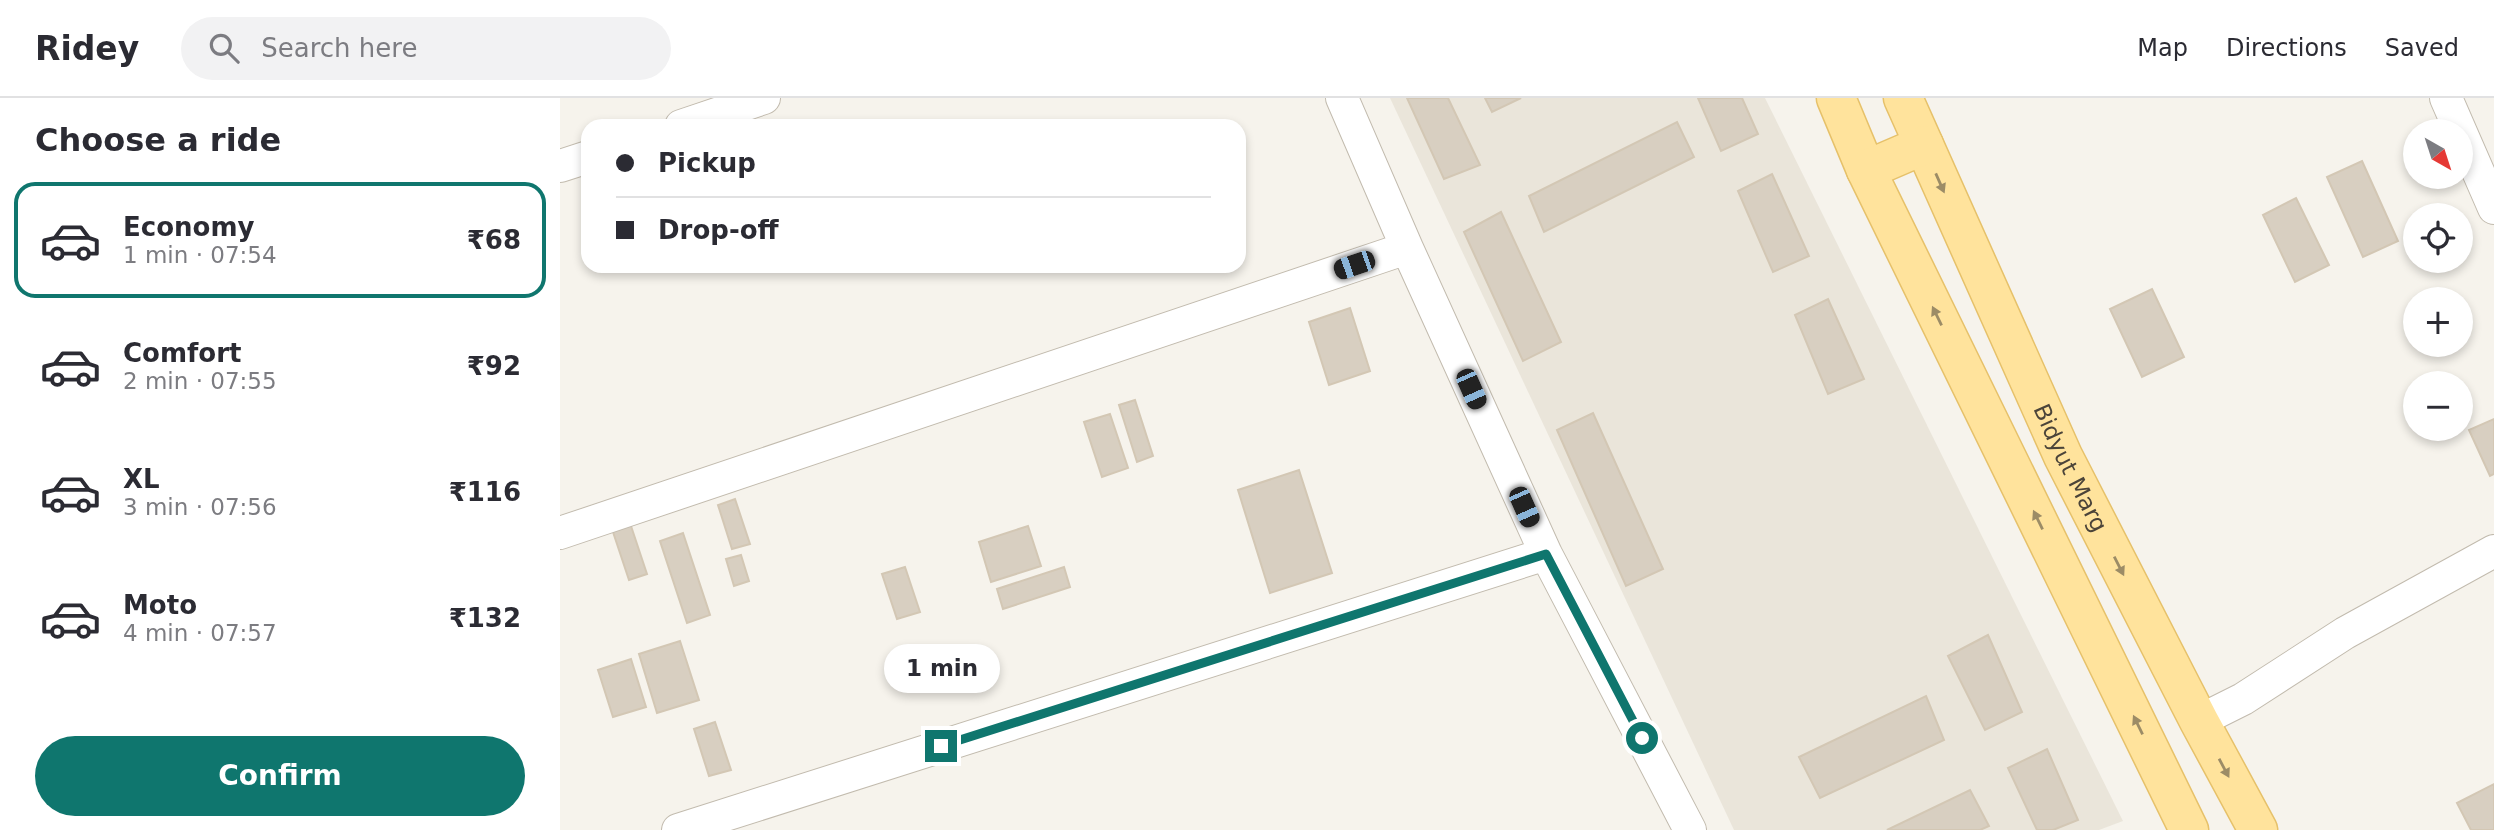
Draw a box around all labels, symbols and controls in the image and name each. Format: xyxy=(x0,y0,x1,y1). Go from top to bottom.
search box xyxy=(181,17,671,80)
text: Ridey xyxy=(35,29,139,68)
icon: search xyxy=(205,29,243,67)
text: Search here xyxy=(261,33,417,63)
text: Map xyxy=(2137,34,2188,62)
text: Directions xyxy=(2226,34,2347,62)
text: Saved xyxy=(2385,34,2459,62)
north arrow xyxy=(2403,119,2473,189)
map controls xyxy=(2403,119,2473,441)
text: Choose a ride xyxy=(35,121,281,159)
text: Pickup xyxy=(658,148,756,178)
one-way arrow xyxy=(1934,173,1946,193)
button: locate xyxy=(2403,203,2473,273)
icon: car xyxy=(39,209,102,272)
text: Economy xyxy=(123,212,254,242)
text: Drop-off xyxy=(658,215,779,245)
text: ₹68 xyxy=(467,225,521,255)
text: 1 min · 07:54 xyxy=(123,242,277,268)
car xyxy=(1331,248,1378,282)
button: + xyxy=(2403,287,2473,357)
one-way arrow xyxy=(1932,306,1943,326)
icon: car xyxy=(39,335,102,398)
text: Comfort xyxy=(123,338,241,368)
text: ₹92 xyxy=(467,351,521,381)
car xyxy=(1453,366,1490,412)
text: 2 min · 07:55 xyxy=(123,368,277,394)
button: − xyxy=(2403,371,2473,441)
street label: Bidyut Marg xyxy=(2028,400,2113,536)
icon: car xyxy=(39,461,102,524)
text: XL xyxy=(123,464,160,494)
text: ₹116 xyxy=(449,477,521,507)
car xyxy=(1506,484,1543,530)
text: 3 min · 07:56 xyxy=(123,494,277,520)
one-way arrow xyxy=(2032,510,2043,530)
one-way arrow xyxy=(2114,556,2125,576)
icon: car xyxy=(39,587,102,650)
text: Moto xyxy=(123,590,197,620)
text: ₹132 xyxy=(449,603,521,633)
text: 4 min · 07:57 xyxy=(123,620,277,646)
callout: 1 min xyxy=(883,644,999,694)
text: 1 min xyxy=(906,655,978,681)
one-way arrow xyxy=(2132,715,2143,735)
route start xyxy=(1626,722,1658,754)
route end xyxy=(925,730,957,762)
button: Confirm xyxy=(35,736,525,816)
one-way arrow xyxy=(2218,759,2230,778)

